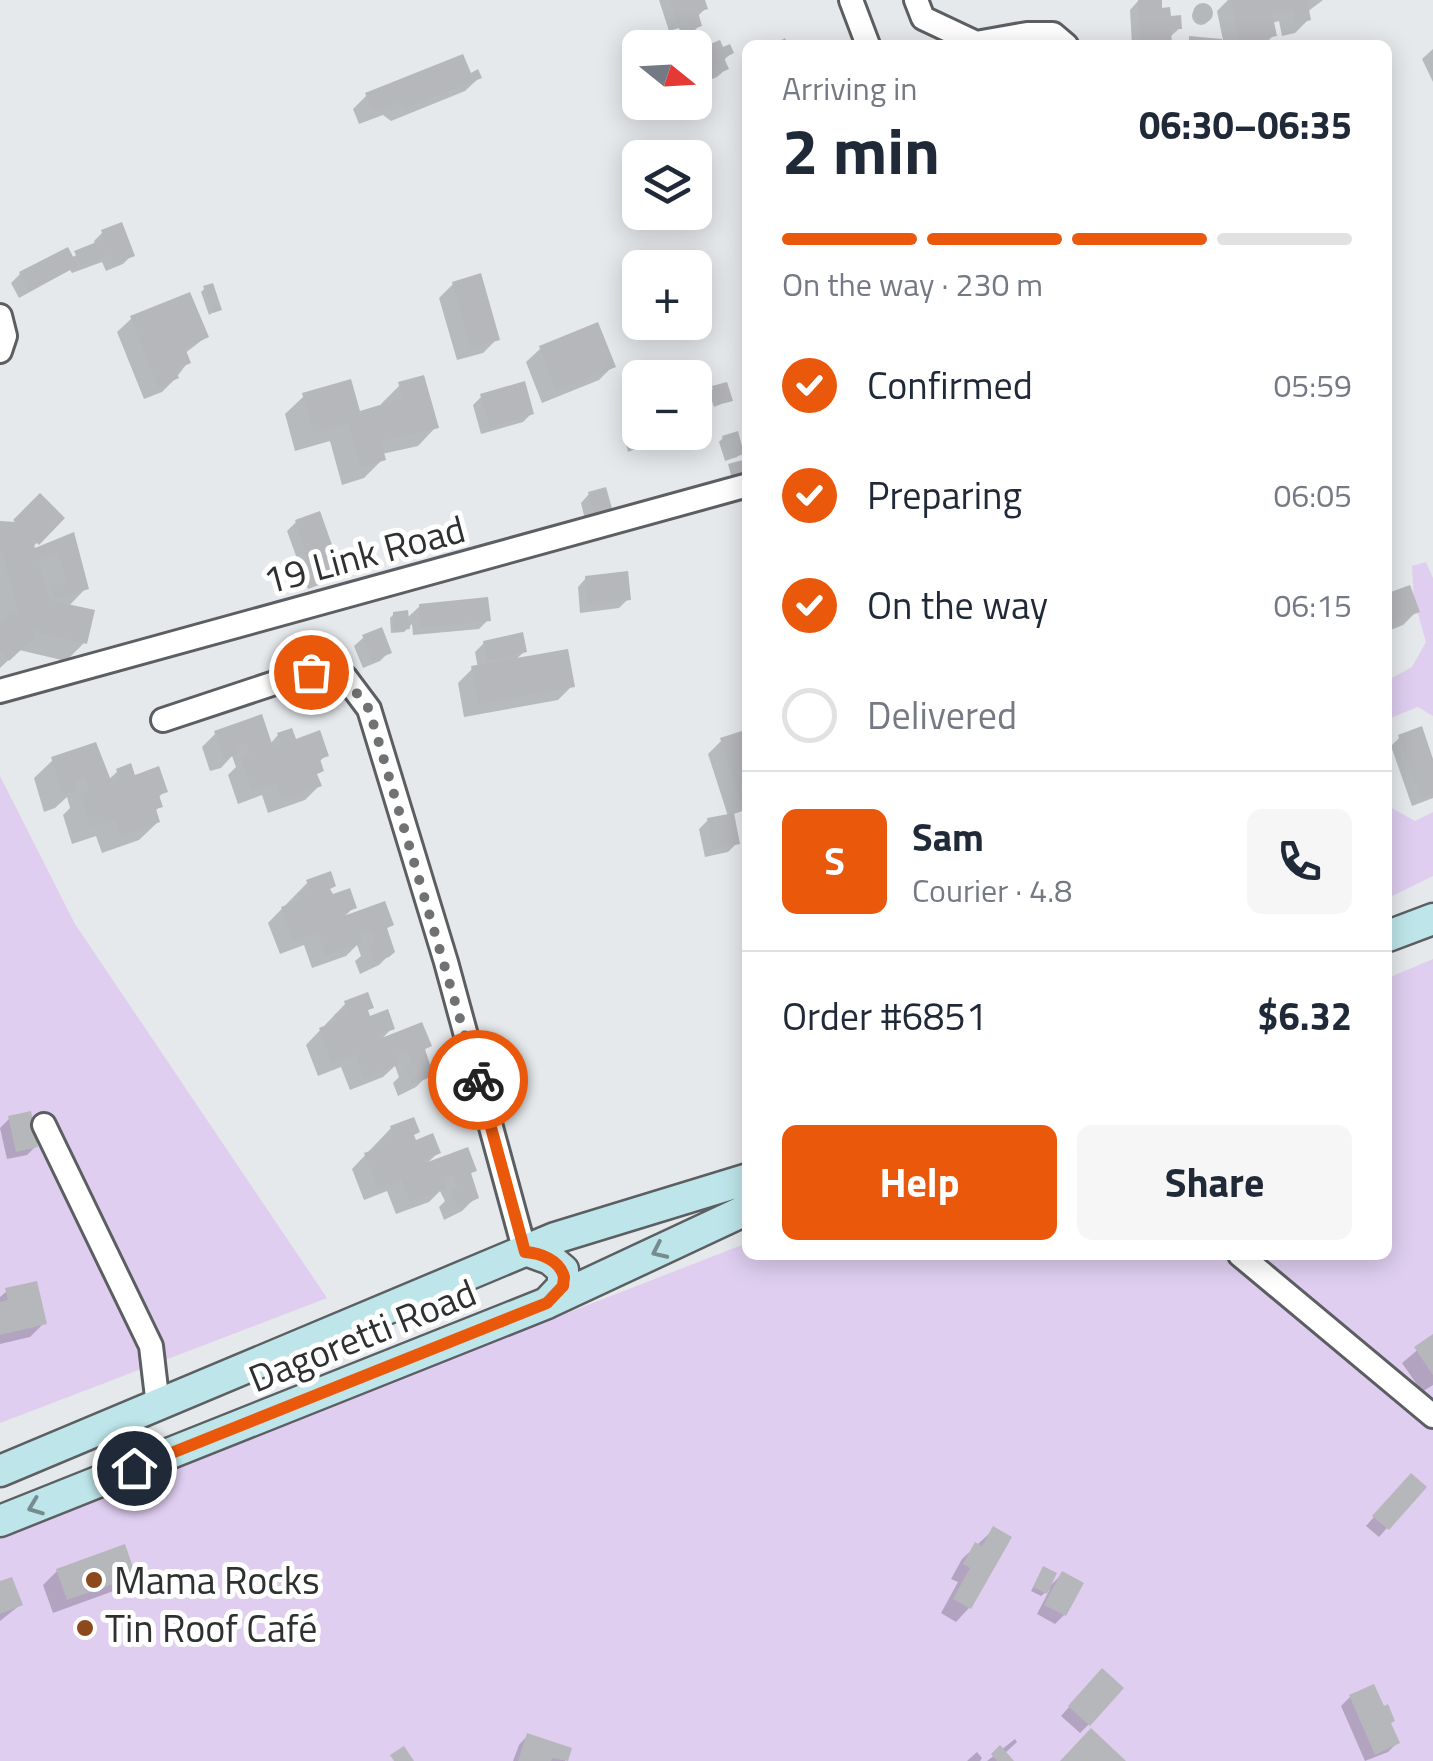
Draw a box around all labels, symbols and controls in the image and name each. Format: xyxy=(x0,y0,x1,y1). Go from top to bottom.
north arrow xyxy=(622,30,712,120)
map controls xyxy=(622,30,712,450)
text: Arriving in xyxy=(782,64,918,112)
text: 06:30–06:35 xyxy=(1139,96,1352,154)
text: 2 min xyxy=(782,100,940,199)
button: layers xyxy=(622,140,712,230)
button: + xyxy=(622,250,712,340)
text: On the way · 230 m xyxy=(782,260,1043,308)
text: Confirmed xyxy=(867,356,1033,414)
icon: check xyxy=(782,358,837,413)
button: − xyxy=(622,360,712,450)
text: 05:59 xyxy=(1273,361,1352,409)
text: Preparing xyxy=(867,466,1022,524)
icon: check xyxy=(782,468,837,523)
text: 06:05 xyxy=(1273,471,1352,519)
street label: 19 Link Road xyxy=(257,499,471,609)
text: On the way xyxy=(867,576,1048,634)
icon: check xyxy=(782,578,837,633)
text: 06:15 xyxy=(1273,581,1352,629)
pin xyxy=(269,630,354,715)
icon: bag xyxy=(284,645,339,700)
text: Delivered xyxy=(867,686,1017,744)
text: Sam xyxy=(912,808,984,866)
button: phone xyxy=(1247,809,1352,914)
text: S xyxy=(824,832,845,890)
text: Courier · 4.8 xyxy=(912,866,1072,914)
text: Order #6851 xyxy=(782,987,987,1045)
text: $6.32 xyxy=(1257,987,1352,1045)
courier xyxy=(428,1030,528,1130)
icon: bike xyxy=(451,1053,506,1108)
button: Help xyxy=(782,1125,1057,1240)
button: Share xyxy=(1077,1125,1352,1240)
one-way arrow xyxy=(652,1238,670,1258)
street label: Dagoretti Road xyxy=(240,1263,484,1407)
pin xyxy=(92,1426,177,1511)
icon: home xyxy=(107,1441,162,1496)
one-way arrow xyxy=(27,1495,45,1515)
place label: Mama Rocks xyxy=(114,1551,320,1609)
marker: Mama Rocks xyxy=(83,1569,105,1591)
place label: Tin Roof Café xyxy=(105,1599,317,1657)
marker: Tin Roof Café xyxy=(74,1617,96,1639)

